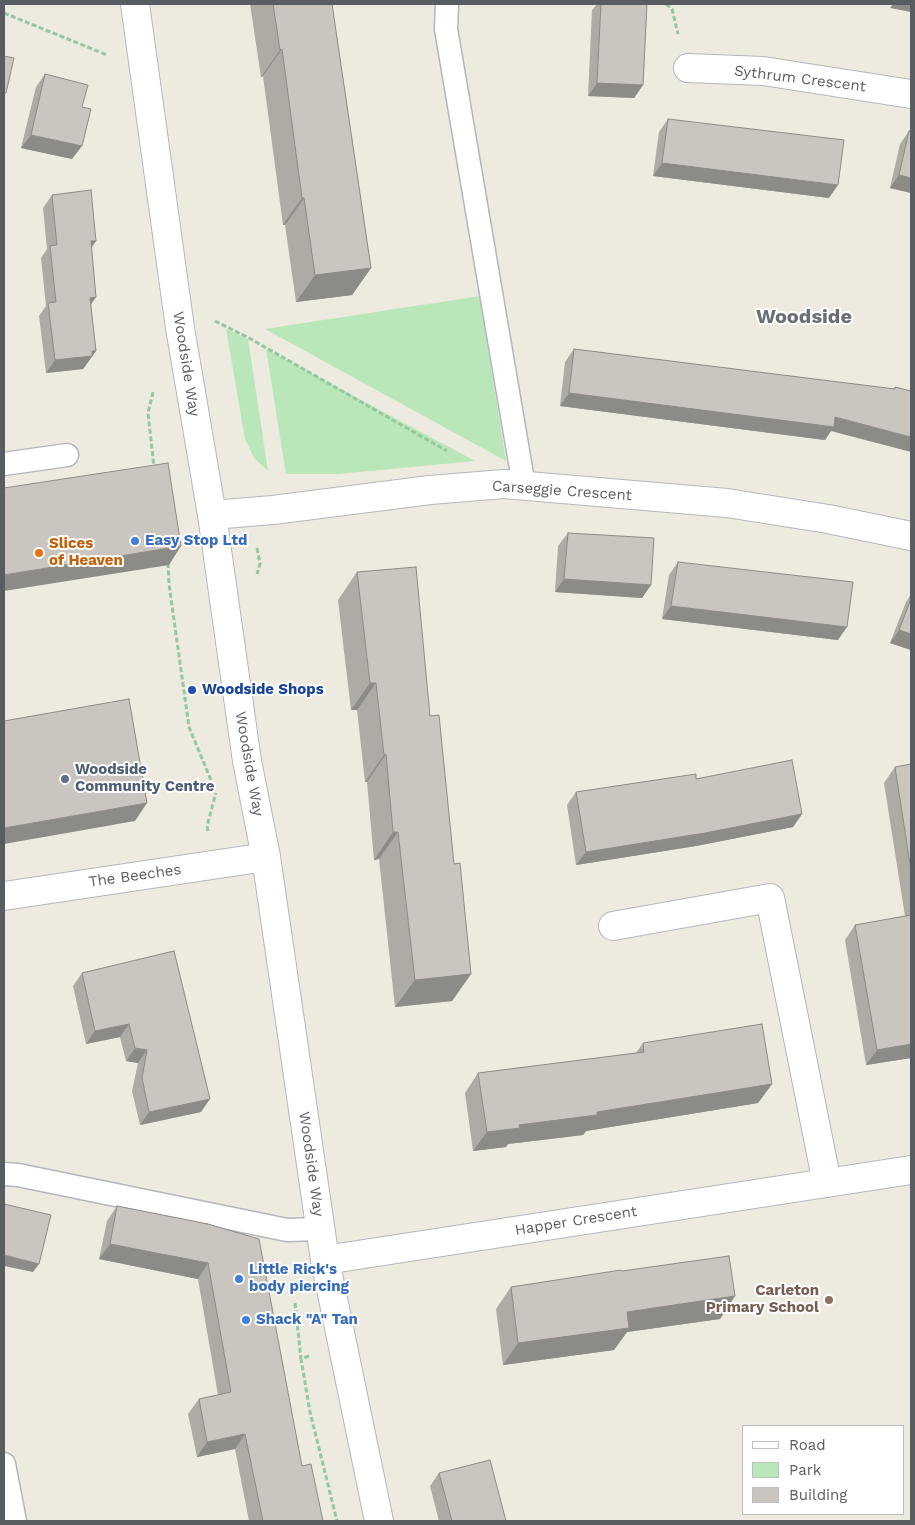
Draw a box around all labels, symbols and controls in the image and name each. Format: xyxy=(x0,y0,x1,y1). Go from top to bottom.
street label: Sythrum Crescent xyxy=(733,62,867,96)
district label: Woodside xyxy=(756,305,852,329)
street label: Woodside Way xyxy=(169,310,203,418)
street label: Carseggie Crescent xyxy=(491,477,633,505)
place label: Easy Stop Ltd xyxy=(145,532,247,550)
place label: Slices of Heaven xyxy=(49,535,123,570)
marker: Easy Stop Ltd xyxy=(129,535,141,547)
marker: Slices of Heaven xyxy=(33,547,45,559)
place label: Woodside Shops xyxy=(202,681,324,699)
marker: Woodside Shops xyxy=(186,684,198,696)
street label: Woodside Way xyxy=(231,710,267,818)
place label: Woodside Community Centre xyxy=(75,761,214,796)
marker: Woodside Community Centre xyxy=(59,773,71,785)
street label: The Beeches xyxy=(88,861,182,891)
street label: Woodside Way xyxy=(295,1110,327,1218)
street label: Happer Crescent xyxy=(514,1202,638,1240)
place label: Little Rick's body piercing xyxy=(249,1261,349,1296)
marker: Little Rick's body piercing xyxy=(233,1273,245,1285)
place label: Carleton Primary School xyxy=(706,1282,819,1317)
marker: Carleton Primary School xyxy=(823,1294,835,1306)
place label: Shack "A" Tan xyxy=(256,1311,358,1329)
marker: Shack "A" Tan xyxy=(240,1314,252,1326)
legend xyxy=(742,1425,905,1515)
text: Road xyxy=(789,1436,826,1454)
text: Park xyxy=(789,1461,821,1479)
text: Building xyxy=(789,1486,847,1504)

